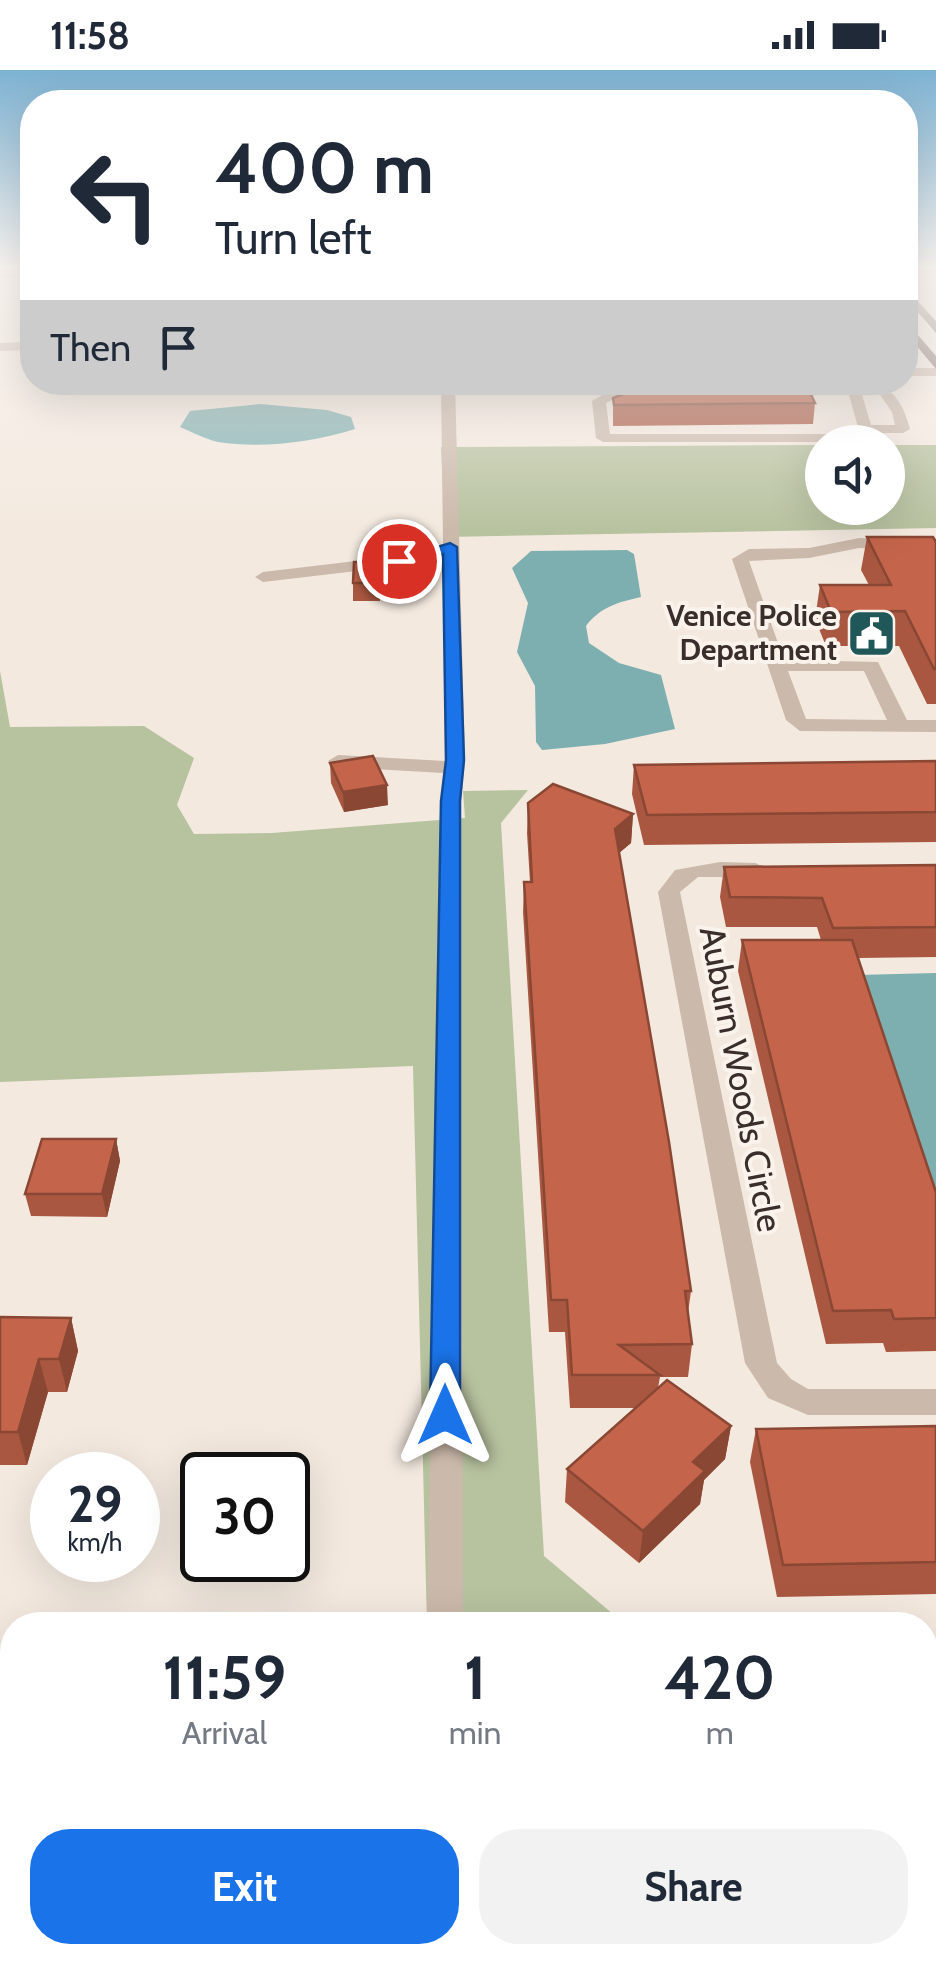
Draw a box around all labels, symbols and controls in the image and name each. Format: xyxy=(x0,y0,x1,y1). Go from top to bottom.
text: 11:58 xyxy=(50,12,130,59)
text: 400 m xyxy=(215,125,434,211)
icon: left xyxy=(50,130,180,260)
text: Turn left xyxy=(215,211,372,265)
icon: arrive xyxy=(151,320,206,375)
text: Then xyxy=(50,324,131,371)
map controls xyxy=(805,425,905,525)
button: sound xyxy=(805,425,905,525)
pin xyxy=(357,519,442,604)
icon: arrive xyxy=(372,534,427,589)
place label: Venice Police Department xyxy=(666,597,837,668)
public building icon: Venice Police Department xyxy=(846,607,898,659)
street label: Auburn Woods Circle xyxy=(691,922,792,1235)
position arrow xyxy=(393,1363,497,1467)
speed limit sign: 30 xyxy=(180,1452,310,1582)
text: 29 xyxy=(68,1474,122,1535)
text: km/h xyxy=(68,1527,122,1557)
text: 11:59 xyxy=(163,1641,286,1714)
text: 1 xyxy=(464,1641,486,1714)
text: 420 xyxy=(664,1641,775,1714)
text: Arrival xyxy=(182,1713,267,1752)
text: min xyxy=(449,1713,501,1752)
text: m xyxy=(706,1713,734,1752)
button: Exit xyxy=(30,1829,459,1944)
button: Share xyxy=(479,1829,908,1944)

